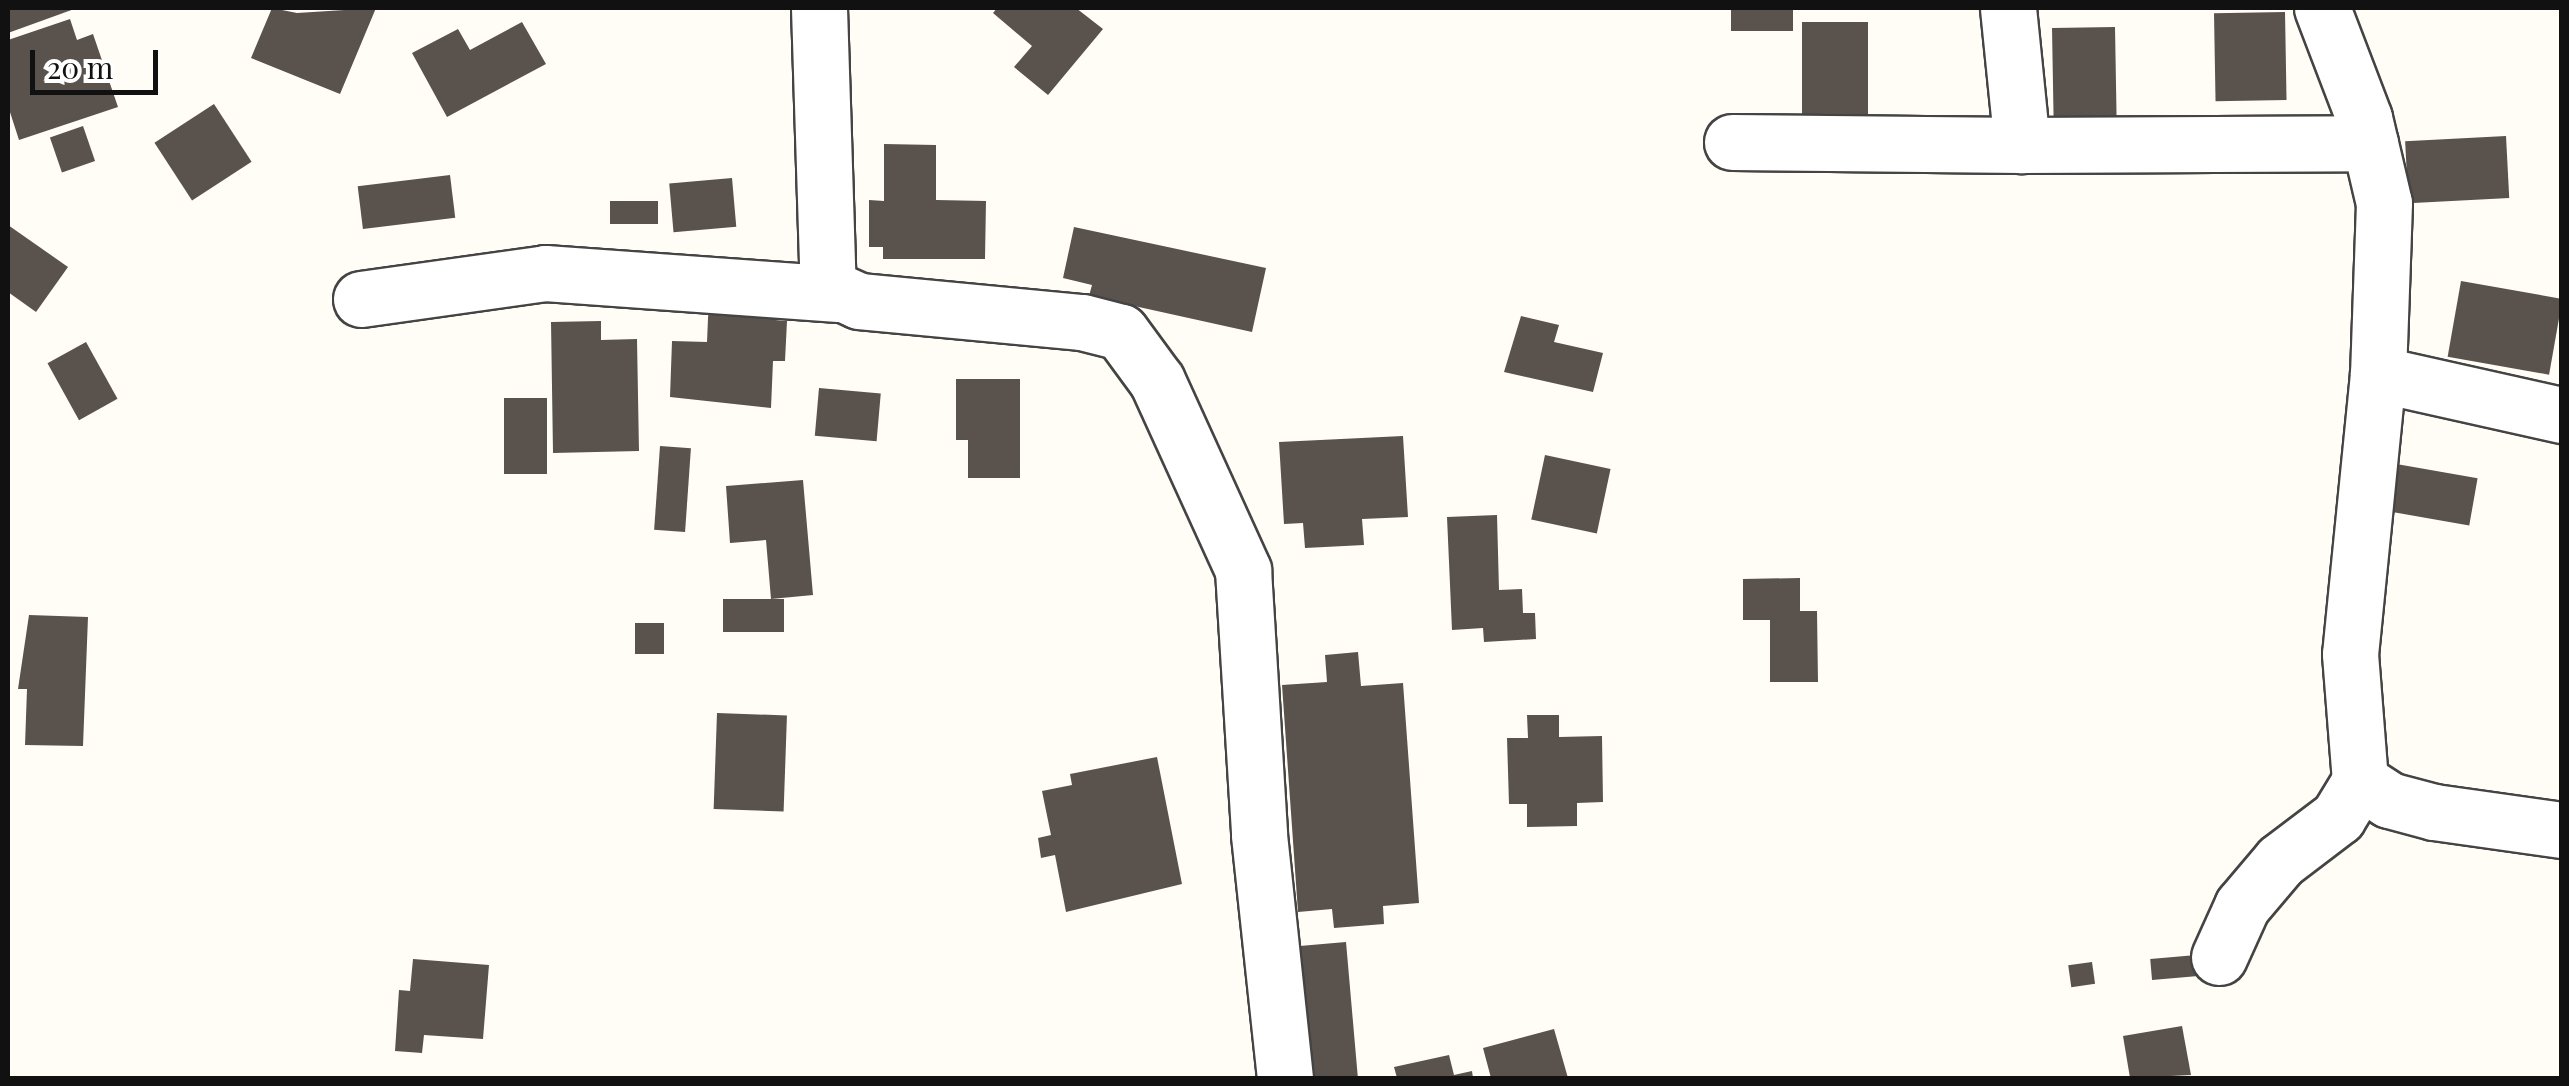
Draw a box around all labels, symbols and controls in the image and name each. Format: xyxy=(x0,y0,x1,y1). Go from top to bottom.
scale bar xyxy=(35,30,162,92)
text: 20 m xyxy=(47,47,113,87)

